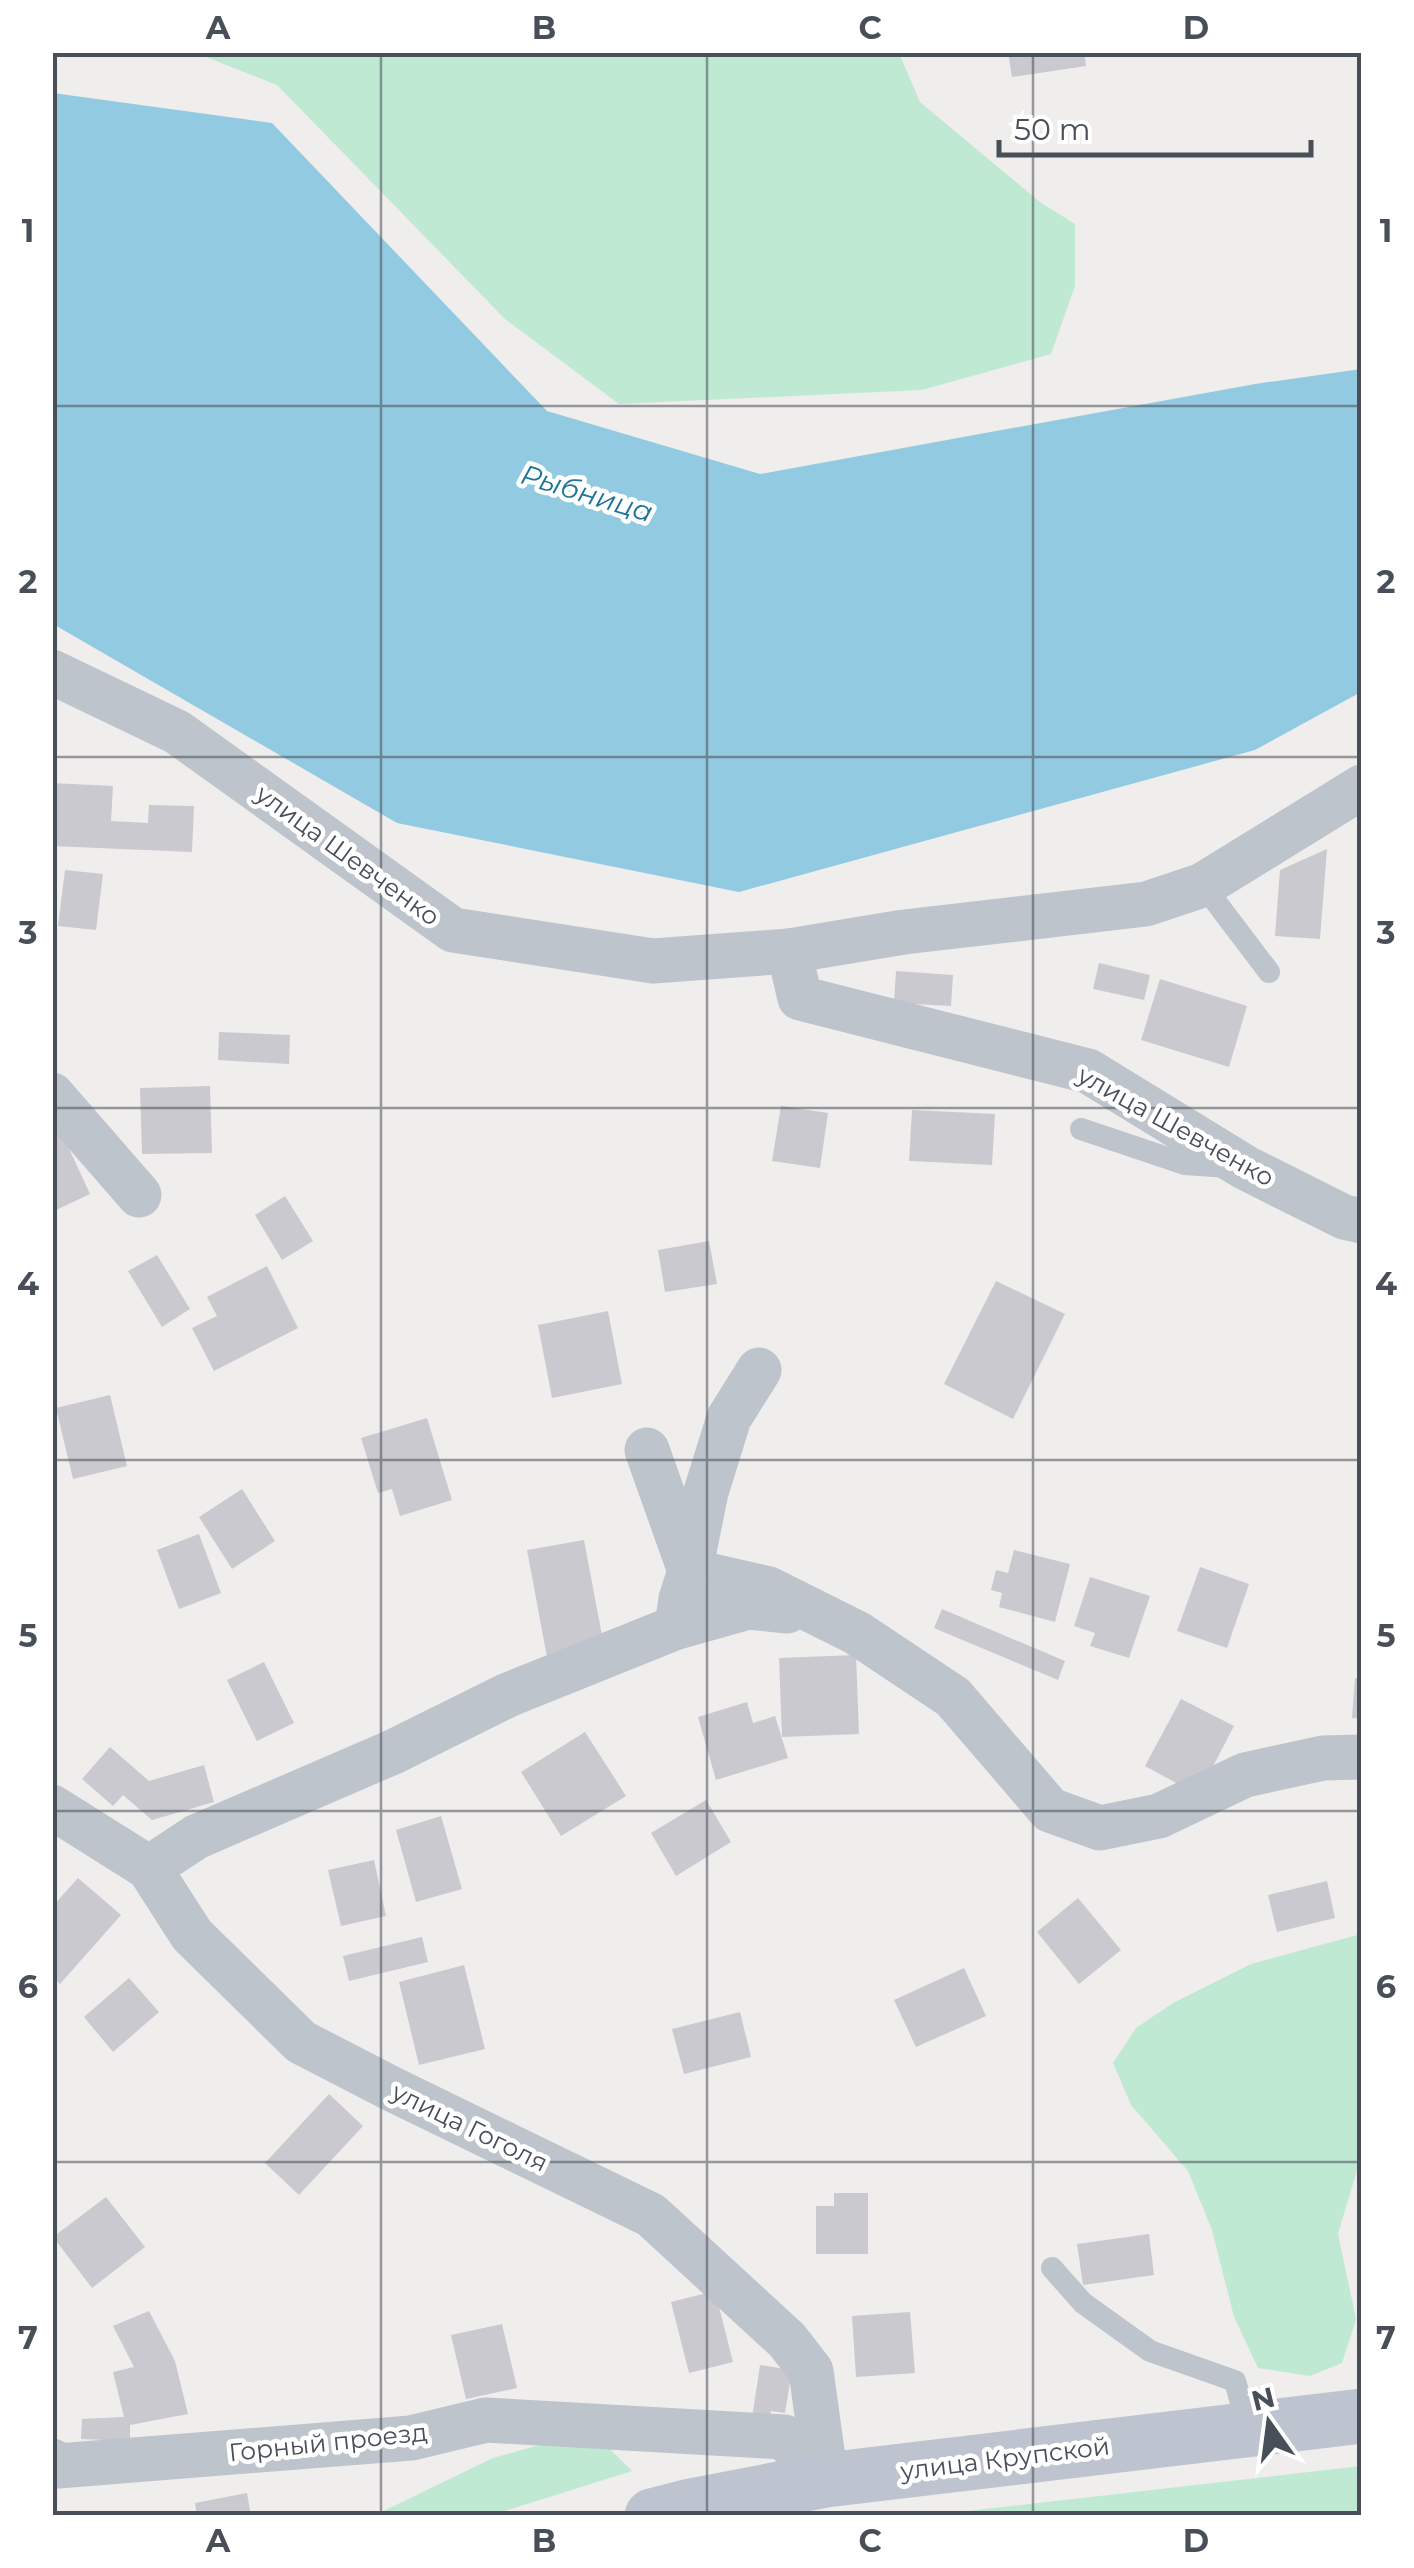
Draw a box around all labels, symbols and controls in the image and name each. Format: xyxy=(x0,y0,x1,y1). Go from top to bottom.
text: A xyxy=(205,8,231,47)
text: B xyxy=(532,8,556,47)
text: C xyxy=(858,8,882,47)
text: D xyxy=(1183,8,1209,47)
scale bar xyxy=(999,95,1312,157)
text: 50 m xyxy=(1014,111,1091,148)
text: 1 xyxy=(22,211,34,250)
text: 1 xyxy=(1380,211,1392,250)
water label: Рыбница xyxy=(517,457,657,529)
text: 2 xyxy=(19,562,37,601)
text: 2 xyxy=(1377,562,1395,601)
street label: улица Шевченко xyxy=(249,778,446,932)
text: 3 xyxy=(18,913,37,952)
text: 3 xyxy=(1376,913,1395,952)
street label: улица Шевченко xyxy=(1072,1059,1279,1192)
text: 4 xyxy=(17,1264,39,1303)
text: 4 xyxy=(1375,1264,1397,1303)
text: 5 xyxy=(18,1616,38,1655)
text: 5 xyxy=(1376,1616,1396,1655)
text: 6 xyxy=(18,1967,38,2006)
text: 6 xyxy=(1376,1967,1396,2006)
street label: улица Гоголя xyxy=(386,2076,553,2178)
text: 7 xyxy=(18,2318,38,2357)
text: 7 xyxy=(1376,2318,1396,2357)
north arrow xyxy=(1219,2373,1319,2473)
text: N xyxy=(1248,2380,1278,2418)
street label: Горный проезд xyxy=(227,2417,429,2467)
street label: улица Крупской xyxy=(898,2430,1111,2486)
text: A xyxy=(205,2521,231,2560)
text: B xyxy=(532,2521,556,2560)
text: C xyxy=(858,2521,882,2560)
text: D xyxy=(1183,2521,1209,2560)

